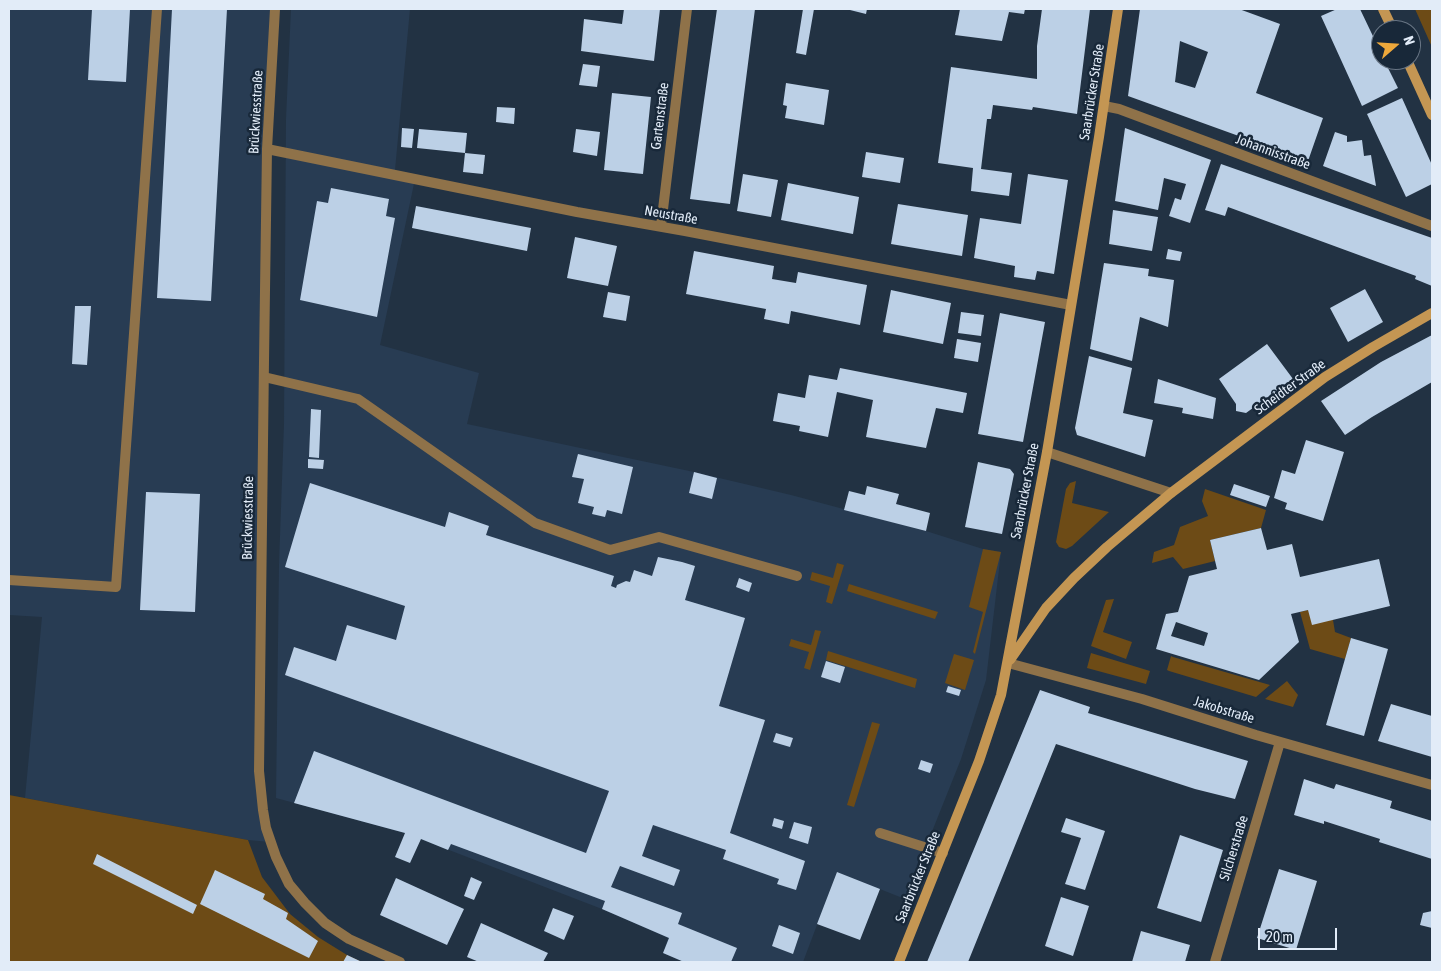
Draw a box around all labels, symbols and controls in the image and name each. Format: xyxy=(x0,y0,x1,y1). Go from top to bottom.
north arrow xyxy=(1371,20,1421,70)
text: N xyxy=(1400,34,1418,47)
street label: Saarbrücker Straße xyxy=(1076,43,1108,141)
street label: Brückwiesstraße xyxy=(245,70,267,154)
street label: Gartenstraße xyxy=(648,82,672,150)
street label: Johannisstraße xyxy=(1233,131,1313,173)
street label: Neustraße xyxy=(643,202,699,228)
street label: Scheidter Straße xyxy=(1251,356,1329,418)
street label: Saarbrücker Straße xyxy=(1007,442,1043,540)
street label: Brückwiesstraße xyxy=(239,476,257,560)
street label: Jakobstraße xyxy=(1192,693,1256,727)
street label: Silcherstraße xyxy=(1216,813,1252,883)
street label: Saarbrücker Straße xyxy=(892,829,944,925)
scale bar xyxy=(1261,918,1340,950)
text: 20 m xyxy=(1266,928,1293,945)

